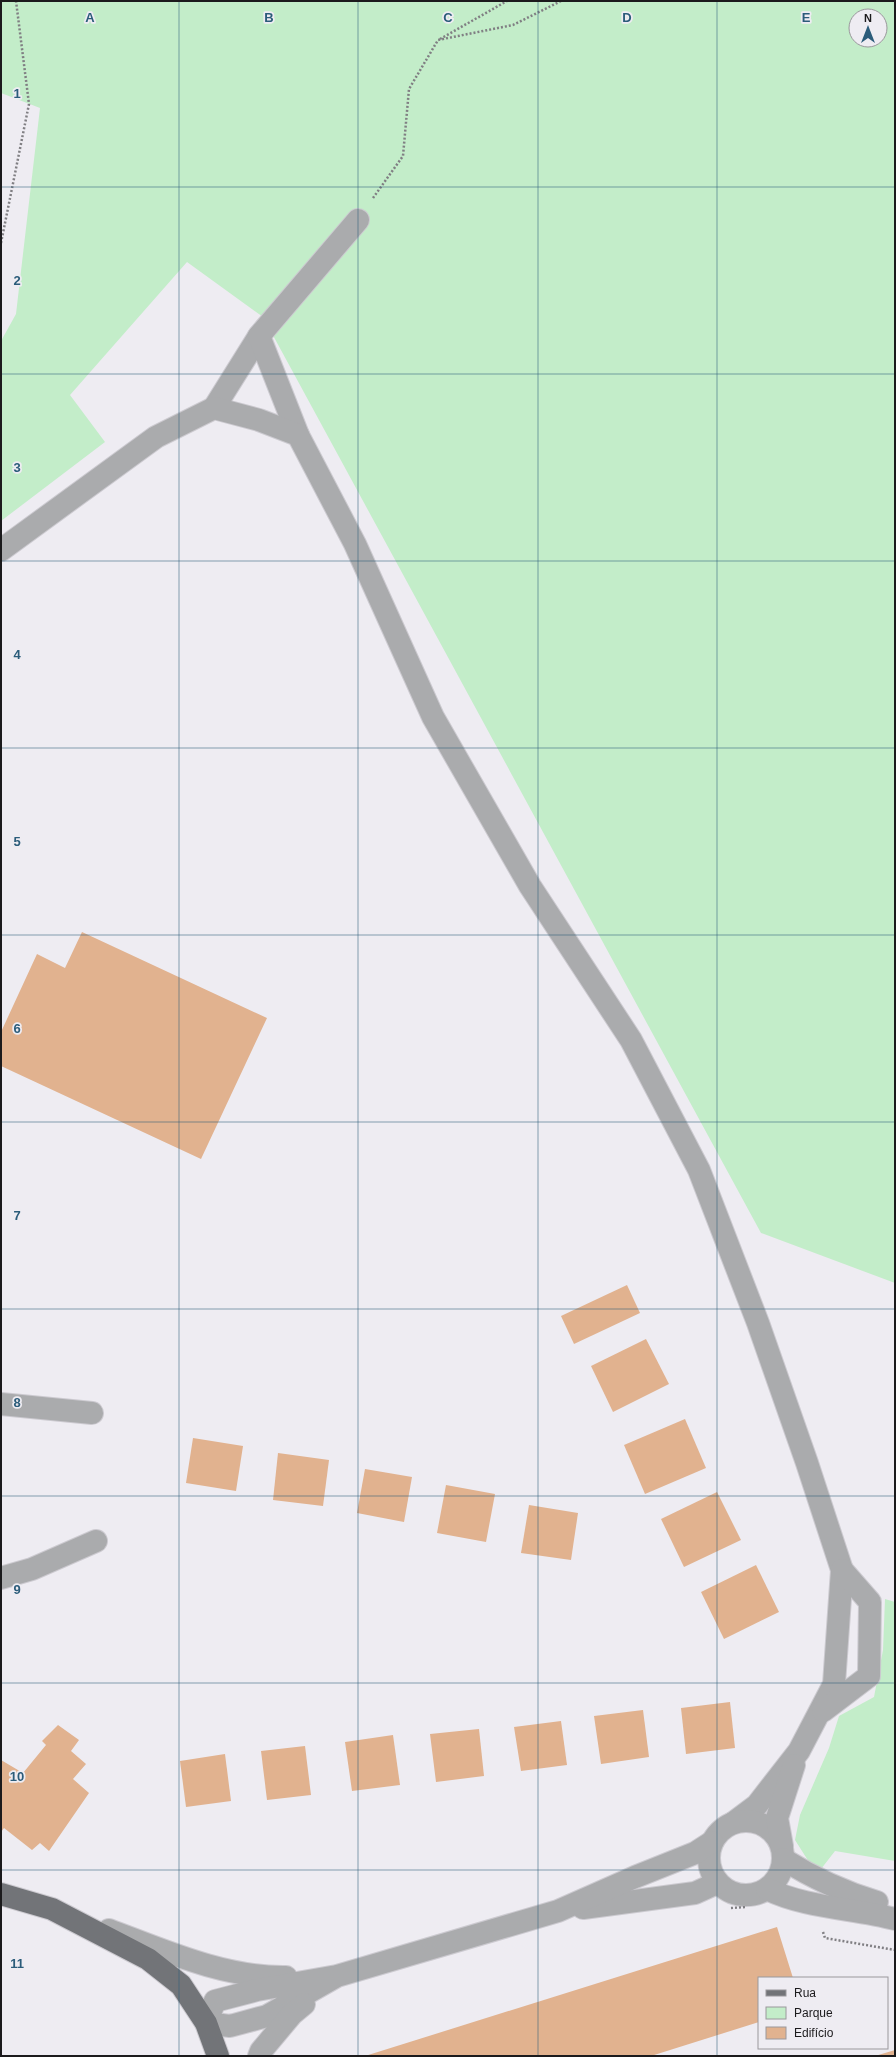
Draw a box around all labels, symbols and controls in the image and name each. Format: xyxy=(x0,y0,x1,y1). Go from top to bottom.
north arrow xyxy=(848,8,888,48)
text: A xyxy=(85,10,95,25)
text: B xyxy=(264,10,274,25)
text: C xyxy=(443,10,453,25)
text: D xyxy=(622,10,632,25)
text: E xyxy=(802,10,811,25)
text: N xyxy=(864,12,872,24)
text: 1 xyxy=(13,86,21,101)
text: 2 xyxy=(13,273,21,288)
text: 3 xyxy=(13,460,21,475)
text: 4 xyxy=(13,647,21,662)
text: 5 xyxy=(13,834,21,849)
text: 6 xyxy=(13,1021,21,1036)
text: 7 xyxy=(13,1208,21,1223)
text: 8 xyxy=(13,1395,21,1410)
text: 9 xyxy=(13,1582,21,1597)
text: 10 xyxy=(10,1769,24,1784)
text: 11 xyxy=(10,1956,24,1971)
legend xyxy=(758,1977,888,2049)
text: Rua xyxy=(794,1986,816,2000)
text: Parque xyxy=(794,2006,833,2020)
text: Edifício xyxy=(794,2026,834,2040)

